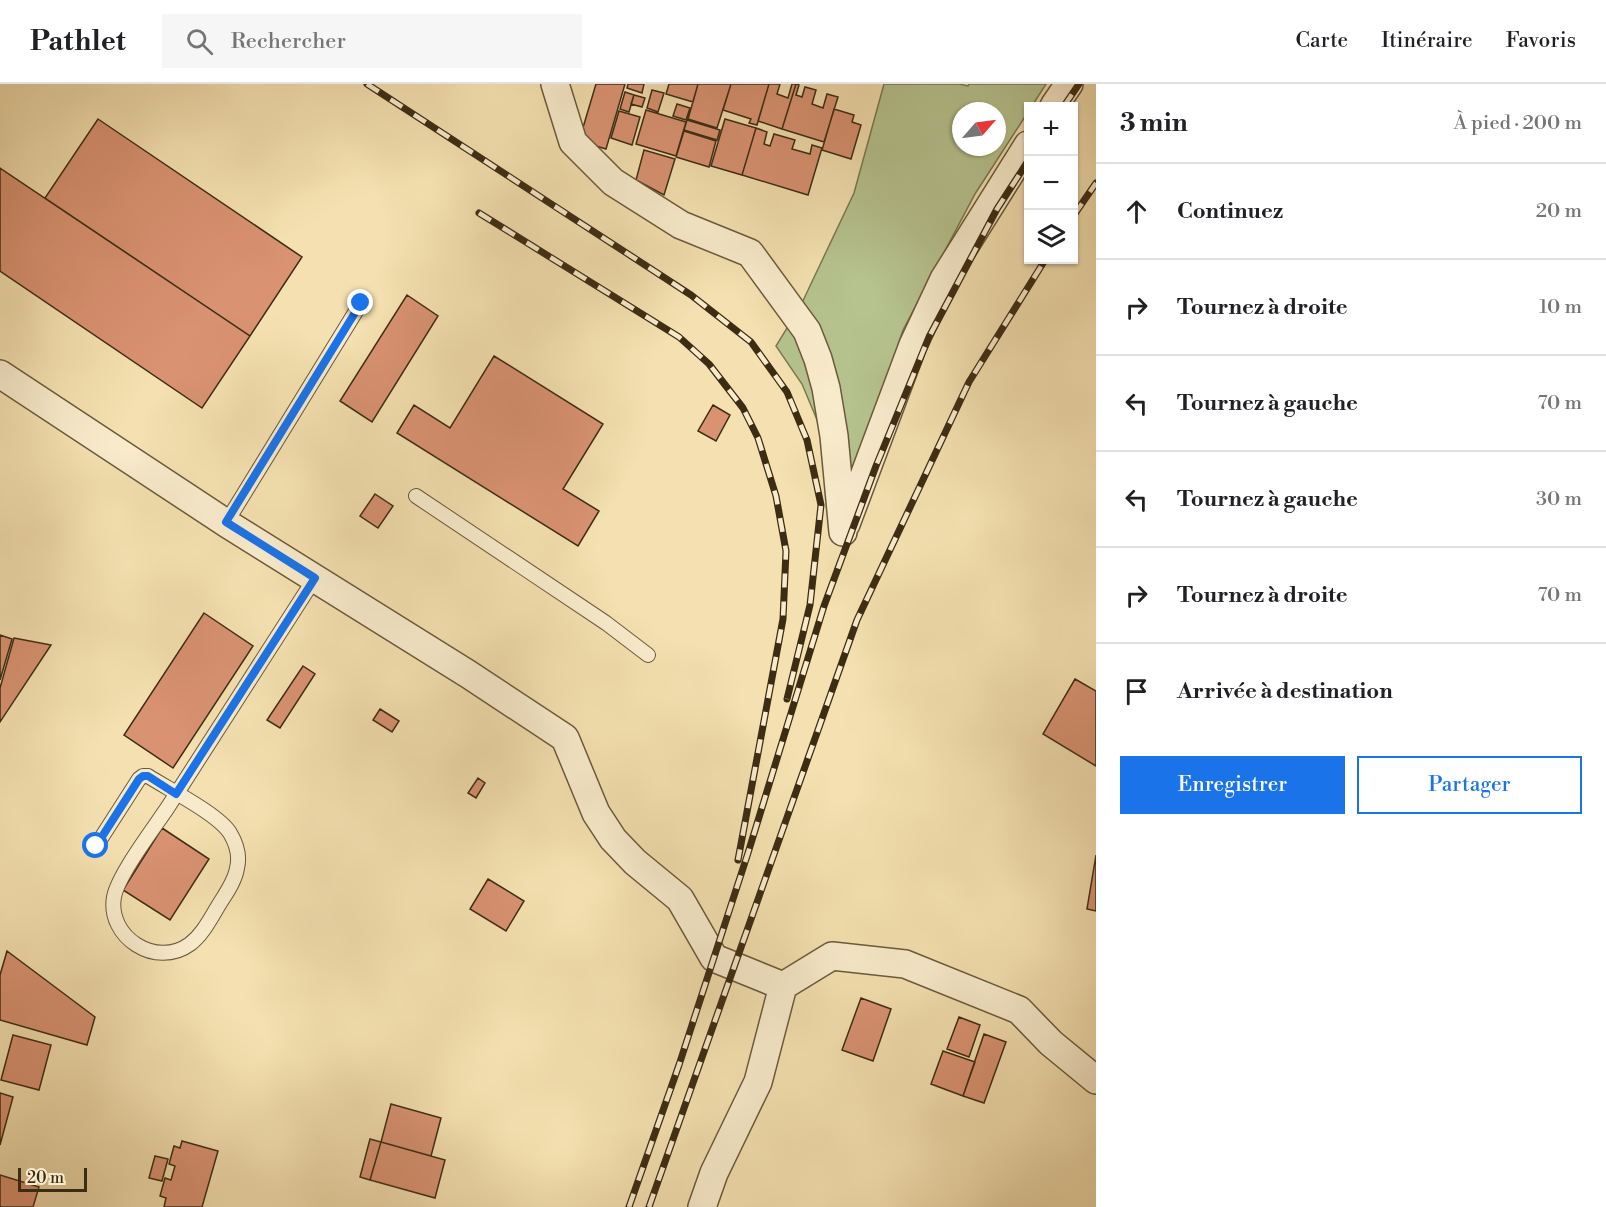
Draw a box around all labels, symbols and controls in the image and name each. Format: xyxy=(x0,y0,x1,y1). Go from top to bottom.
search box xyxy=(162,14,582,68)
text: Pathlet xyxy=(30,24,126,59)
icon: search xyxy=(183,25,216,58)
text: Rechercher xyxy=(231,28,346,55)
text: Carte xyxy=(1296,28,1348,54)
text: Itinéraire xyxy=(1381,28,1473,54)
text: Favoris xyxy=(1506,28,1576,54)
north arrow xyxy=(952,102,1006,156)
map controls xyxy=(1024,102,1078,264)
button: + xyxy=(1024,102,1078,156)
text: 3 min xyxy=(1120,107,1188,139)
text: À pied · 200 m xyxy=(1453,111,1582,136)
button: − xyxy=(1024,156,1078,210)
icon: ahead xyxy=(1120,195,1153,228)
text: Continuez xyxy=(1177,198,1283,225)
text: 20 m xyxy=(1536,199,1582,224)
button: layers xyxy=(1024,210,1078,264)
route end xyxy=(347,289,373,315)
icon: right xyxy=(1120,291,1153,324)
text: Tournez à droite xyxy=(1177,294,1348,321)
text: 10 m xyxy=(1539,295,1582,320)
icon: left xyxy=(1120,387,1153,420)
text: Tournez à gauche xyxy=(1177,390,1358,417)
text: 70 m xyxy=(1538,391,1582,416)
icon: left xyxy=(1120,483,1153,516)
text: Tournez à gauche xyxy=(1177,486,1358,513)
text: 30 m xyxy=(1536,487,1582,512)
icon: right xyxy=(1120,579,1153,612)
text: Tournez à droite xyxy=(1177,582,1348,609)
text: 70 m xyxy=(1538,583,1582,608)
icon: arrive xyxy=(1120,675,1153,708)
text: Arrivée à destination xyxy=(1177,678,1393,705)
button: Enregistrer xyxy=(1120,756,1345,814)
button: Partager xyxy=(1357,756,1582,814)
route start xyxy=(82,832,108,858)
scale bar xyxy=(18,1165,87,1192)
text: 20 m xyxy=(27,1168,64,1188)

